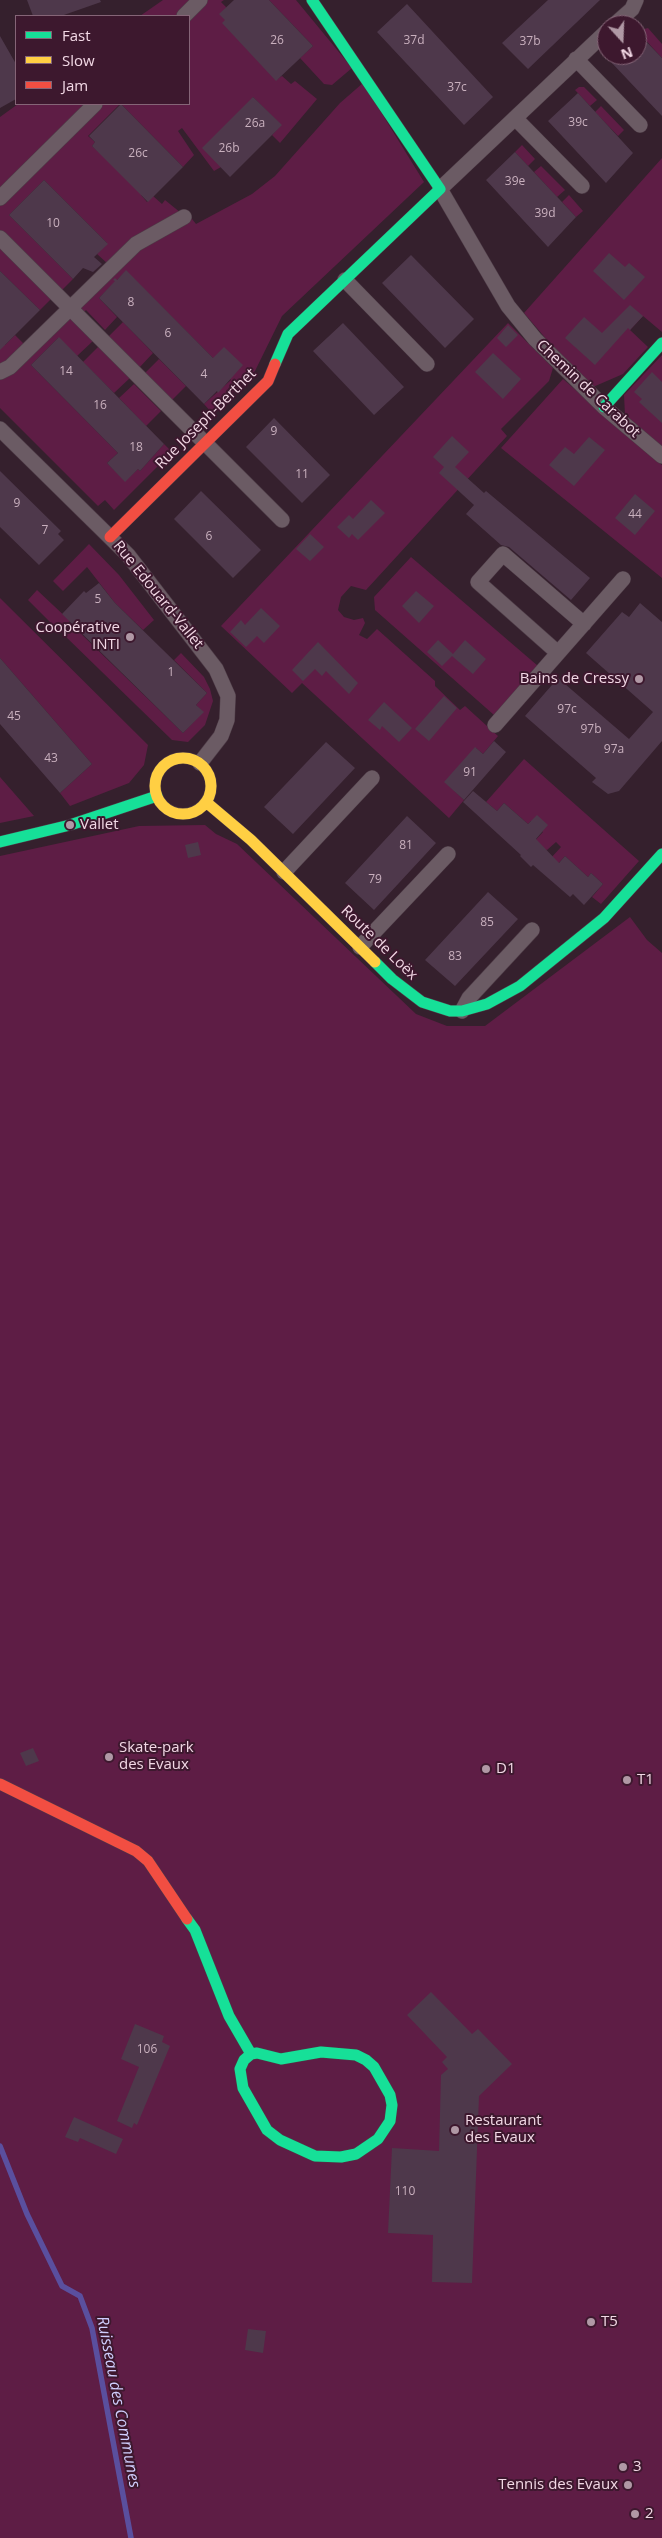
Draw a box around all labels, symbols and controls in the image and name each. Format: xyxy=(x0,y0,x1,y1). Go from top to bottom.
legend xyxy=(15,15,190,105)
north arrow xyxy=(597,15,647,65)
text: Fast xyxy=(62,25,91,45)
house number: 26 xyxy=(270,34,284,48)
house number: 37d xyxy=(403,34,425,48)
house number: 37b xyxy=(519,35,541,49)
text: N xyxy=(618,43,636,64)
text: Slow xyxy=(62,50,95,70)
text: Jam xyxy=(62,75,88,95)
house number: 37c xyxy=(447,81,467,95)
house number: 39c xyxy=(568,116,588,130)
house number: 26a xyxy=(245,117,265,131)
house number: 26b xyxy=(218,142,240,156)
house number: 26c xyxy=(128,147,148,161)
house number: 39e xyxy=(505,175,525,189)
house number: 39d xyxy=(534,207,556,221)
house number: 10 xyxy=(46,217,60,231)
house number: 8 xyxy=(128,296,134,310)
house number: 6 xyxy=(165,327,171,341)
street label: Chemin de Carabot xyxy=(532,336,644,442)
house number: 14 xyxy=(59,365,73,379)
street label: Rue Joseph-Berthet xyxy=(152,365,260,473)
house number: 4 xyxy=(201,368,207,382)
house number: 16 xyxy=(93,399,107,413)
house number: 9 xyxy=(271,425,277,439)
house number: 18 xyxy=(129,441,143,455)
house number: 11 xyxy=(295,468,309,482)
house number: 9 xyxy=(14,497,20,511)
house number: 44 xyxy=(628,508,642,522)
house number: 7 xyxy=(42,524,48,538)
house number: 6 xyxy=(206,530,212,544)
street label: Rue Edouard-Vallet xyxy=(109,537,207,653)
house number: 5 xyxy=(95,593,101,607)
place label: Coopérative INTI xyxy=(35,619,120,654)
marker: Coopérative INTI xyxy=(124,631,136,643)
house number: 1 xyxy=(168,666,174,680)
place label: Bains de Cressy xyxy=(520,670,629,688)
marker: Bains de Cressy xyxy=(633,673,645,685)
house number: 97c xyxy=(557,703,577,717)
house number: 45 xyxy=(7,710,21,724)
house number: 97b xyxy=(580,723,602,737)
house number: 97a xyxy=(604,743,624,757)
house number: 43 xyxy=(44,752,58,766)
house number: 91 xyxy=(463,766,477,780)
place label: Vallet xyxy=(80,816,119,834)
marker: Vallet xyxy=(64,819,76,831)
house number: 81 xyxy=(399,839,413,853)
house number: 79 xyxy=(368,873,382,887)
street label: Route de Loëx xyxy=(337,902,421,984)
house number: 85 xyxy=(480,916,494,930)
house number: 83 xyxy=(448,950,462,964)
place label: Skate-park des Evaux xyxy=(119,1739,194,1774)
marker: Skate-park des Evaux xyxy=(103,1751,115,1763)
place label: D1 xyxy=(496,1760,515,1778)
marker: D1 xyxy=(480,1763,492,1775)
place label: T1 xyxy=(637,1771,654,1789)
marker: T1 xyxy=(621,1774,633,1786)
house number: 106 xyxy=(137,2043,157,2057)
place label: Restaurant des Evaux xyxy=(465,2112,542,2147)
marker: Restaurant des Evaux xyxy=(449,2124,461,2136)
house number: 110 xyxy=(395,2185,415,2199)
place label: T5 xyxy=(601,2313,618,2331)
water label: Ruisseau des Communes xyxy=(92,2315,144,2489)
marker: T5 xyxy=(585,2316,597,2328)
place label: 3 xyxy=(633,2458,642,2476)
marker: 3 xyxy=(617,2461,629,2473)
place label: Tennis des Evaux xyxy=(498,2476,618,2494)
marker: Tennis des Evaux xyxy=(622,2479,634,2491)
place label: 2 xyxy=(645,2505,654,2523)
marker: 2 xyxy=(629,2508,641,2520)

